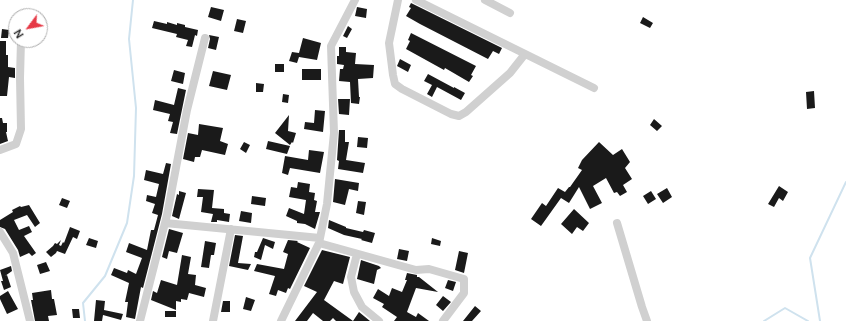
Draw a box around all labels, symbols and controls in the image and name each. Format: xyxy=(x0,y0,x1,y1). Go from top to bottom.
north arrow xyxy=(8,8,48,48)
text: N xyxy=(11,27,27,41)

